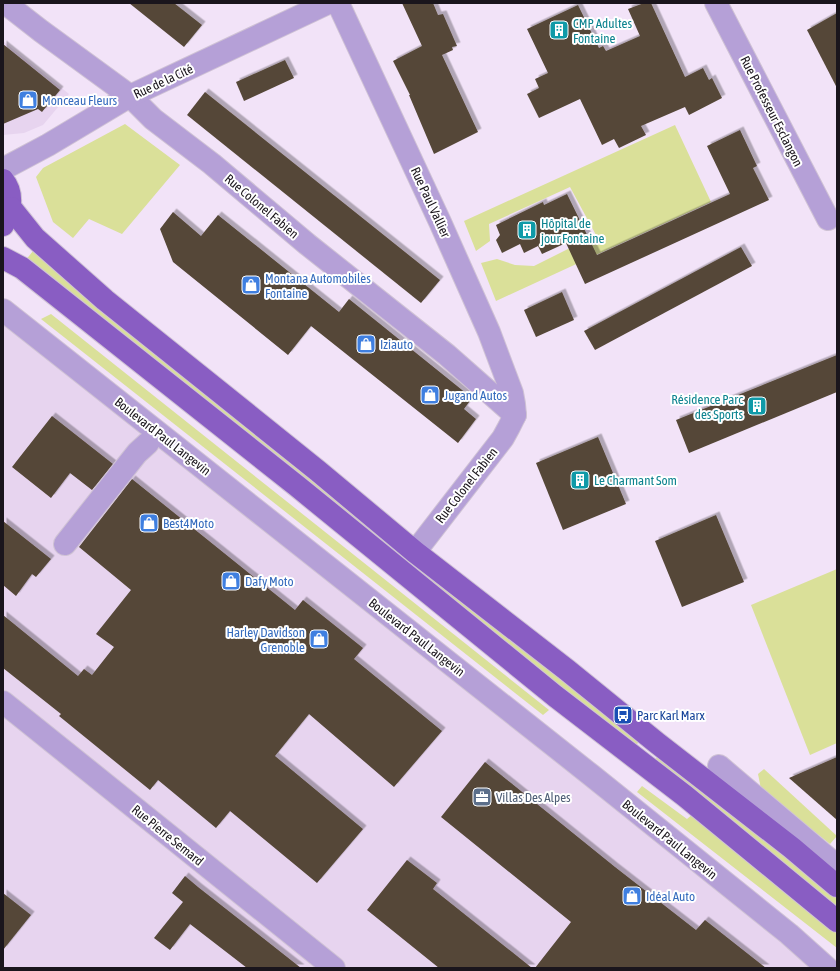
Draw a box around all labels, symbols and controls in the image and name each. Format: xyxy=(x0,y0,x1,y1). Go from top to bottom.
place label: CMP Adultes Fontaine xyxy=(573,16,632,46)
building icon: CMP Adultes Fontaine xyxy=(548,19,570,41)
street label: Rue Professeur Esclangon xyxy=(737,54,806,169)
street label: Rue de la Cité xyxy=(131,61,195,102)
shop icon: Monceau Fleurs xyxy=(17,89,39,111)
place label: Monceau Fleurs xyxy=(42,93,118,108)
street label: Rue Paul Vallier xyxy=(408,165,453,240)
street label: Rue Colonel Fabien xyxy=(222,171,302,242)
place label: Hôpital de jour Fontaine xyxy=(540,216,604,246)
building icon: Hôpital de jour Fontaine xyxy=(516,219,538,241)
place label: Montana Automobiles Fontaine xyxy=(265,271,371,301)
shop icon: Montana Automobiles Fontaine xyxy=(240,274,262,296)
shop icon: Iziauto xyxy=(355,333,377,355)
place label: Iziauto xyxy=(380,337,413,352)
shop icon: Jugand Autos xyxy=(419,384,441,406)
place label: Jugand Autos xyxy=(444,388,507,403)
place label: Résidence Parc des Sports xyxy=(671,392,743,422)
street label: Boulevard Paul Langevin xyxy=(112,394,214,478)
building icon: Résidence Parc des Sports xyxy=(746,395,768,417)
street label: Rue Colonel Fabien xyxy=(432,445,501,526)
building icon: Le Charmant Som xyxy=(569,469,591,491)
place label: Le Charmant Som xyxy=(594,473,677,488)
shop icon: Best4Moto xyxy=(138,512,160,534)
place label: Best4Moto xyxy=(163,516,214,531)
shop icon: Dafy Moto xyxy=(220,570,242,592)
place label: Dafy Moto xyxy=(245,574,294,589)
street label: Boulevard Paul Langevin xyxy=(366,595,468,679)
place label: Harley Davidson Grenoble xyxy=(227,625,305,655)
shop icon: Harley Davidson Grenoble xyxy=(308,628,330,650)
bus stop icon: Parc Karl Marx xyxy=(612,704,634,726)
place label: Parc Karl Marx xyxy=(637,708,705,723)
office icon: Villas Des Alpes xyxy=(471,786,493,808)
place label: Villas Des Alpes xyxy=(496,790,571,805)
street label: Boulevard Paul Langevin xyxy=(619,797,720,882)
street label: Rue Pierre Semard xyxy=(129,802,206,869)
shop icon: Idéal Auto xyxy=(621,885,643,907)
place label: Idéal Auto xyxy=(646,889,695,904)

